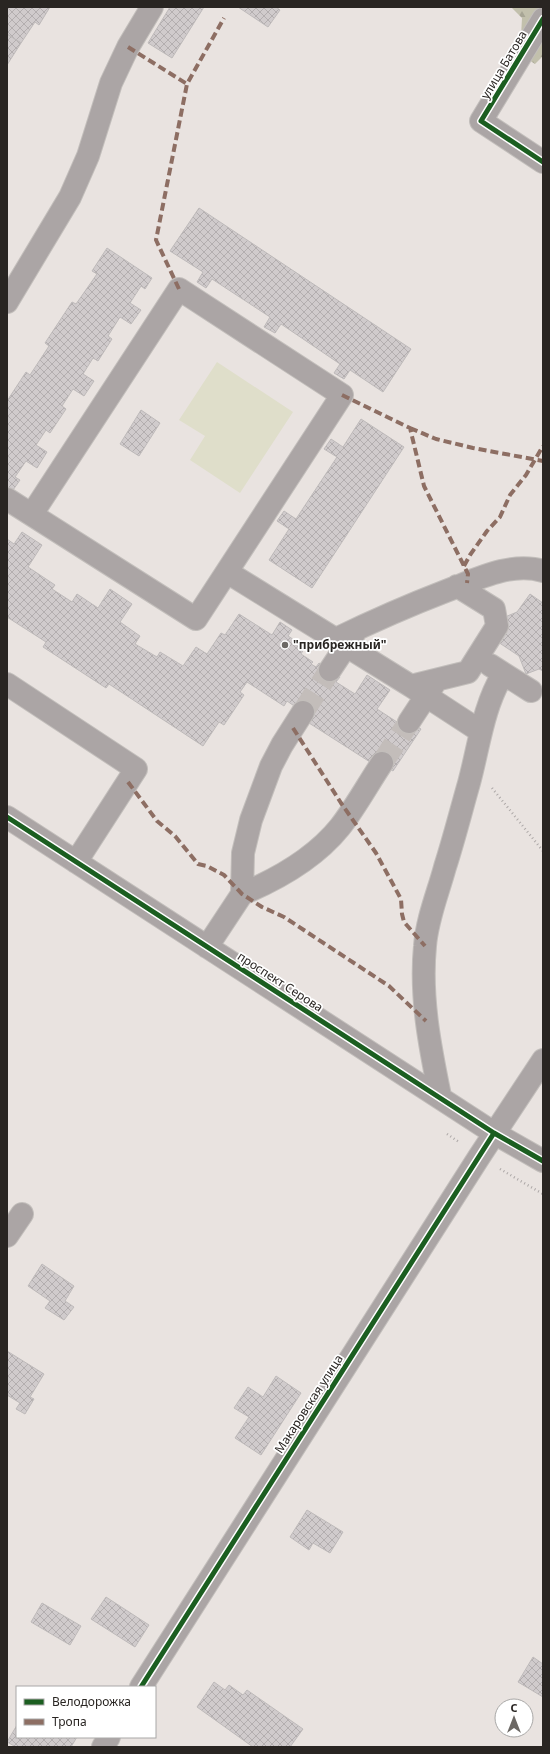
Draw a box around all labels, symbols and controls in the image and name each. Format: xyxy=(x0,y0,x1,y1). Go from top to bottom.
street label: улица Батова xyxy=(476,27,531,102)
place label: "прибрежный" xyxy=(293,636,386,653)
marker: "прибрежный" xyxy=(280,640,290,650)
street label: проспект Серова xyxy=(234,948,326,1016)
street label: Макаровская улица xyxy=(270,1351,347,1456)
legend xyxy=(16,1686,156,1738)
text: Велодорожка xyxy=(52,1693,131,1710)
north arrow xyxy=(494,1698,534,1738)
text: С xyxy=(510,1700,518,1715)
text: Тропа xyxy=(52,1713,87,1730)

